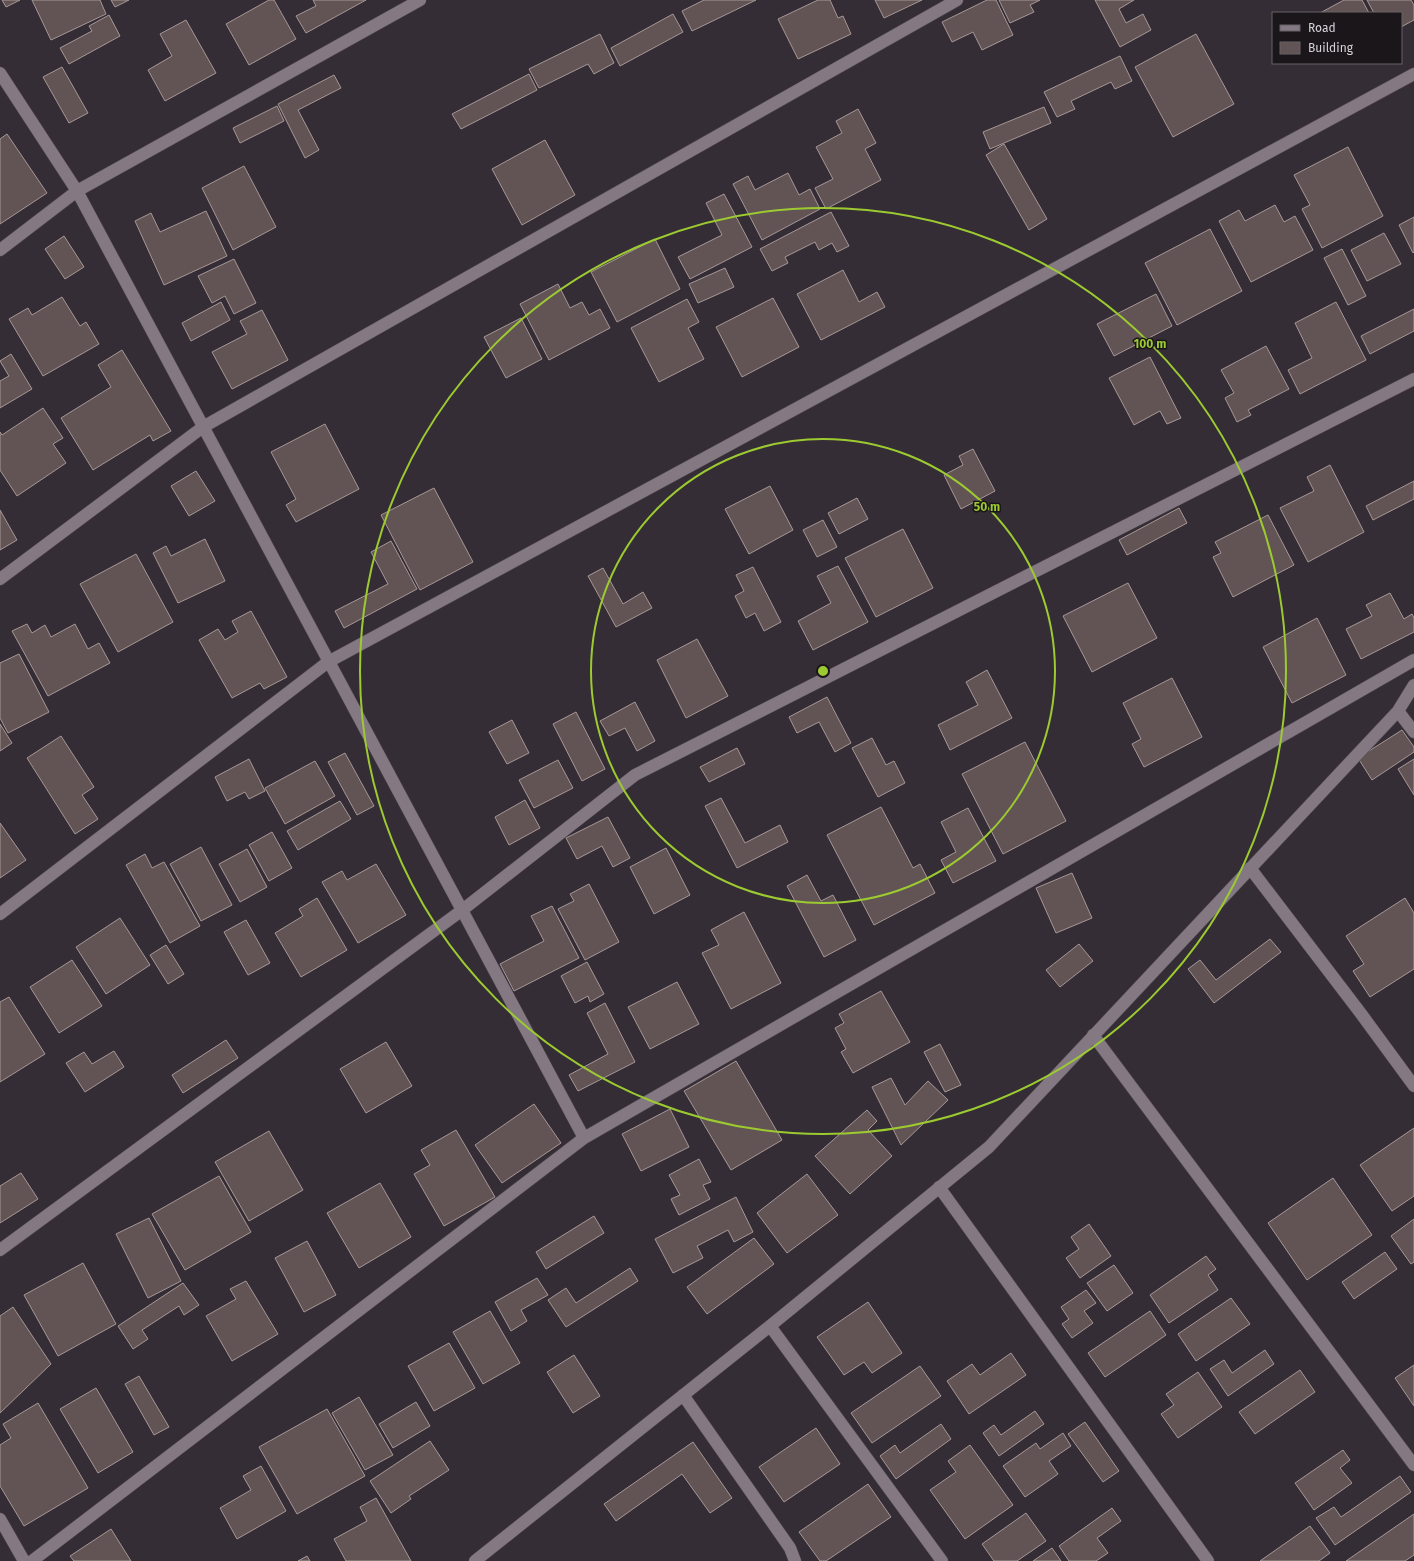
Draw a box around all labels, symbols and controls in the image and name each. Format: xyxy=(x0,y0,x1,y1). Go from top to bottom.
legend xyxy=(1272,12,1402,64)
text: Road xyxy=(1308,21,1336,35)
text: Building xyxy=(1308,41,1354,55)
text: 100 m xyxy=(1134,337,1166,351)
text: 50 m xyxy=(974,500,1000,514)
centre of rings xyxy=(816,664,830,678)

